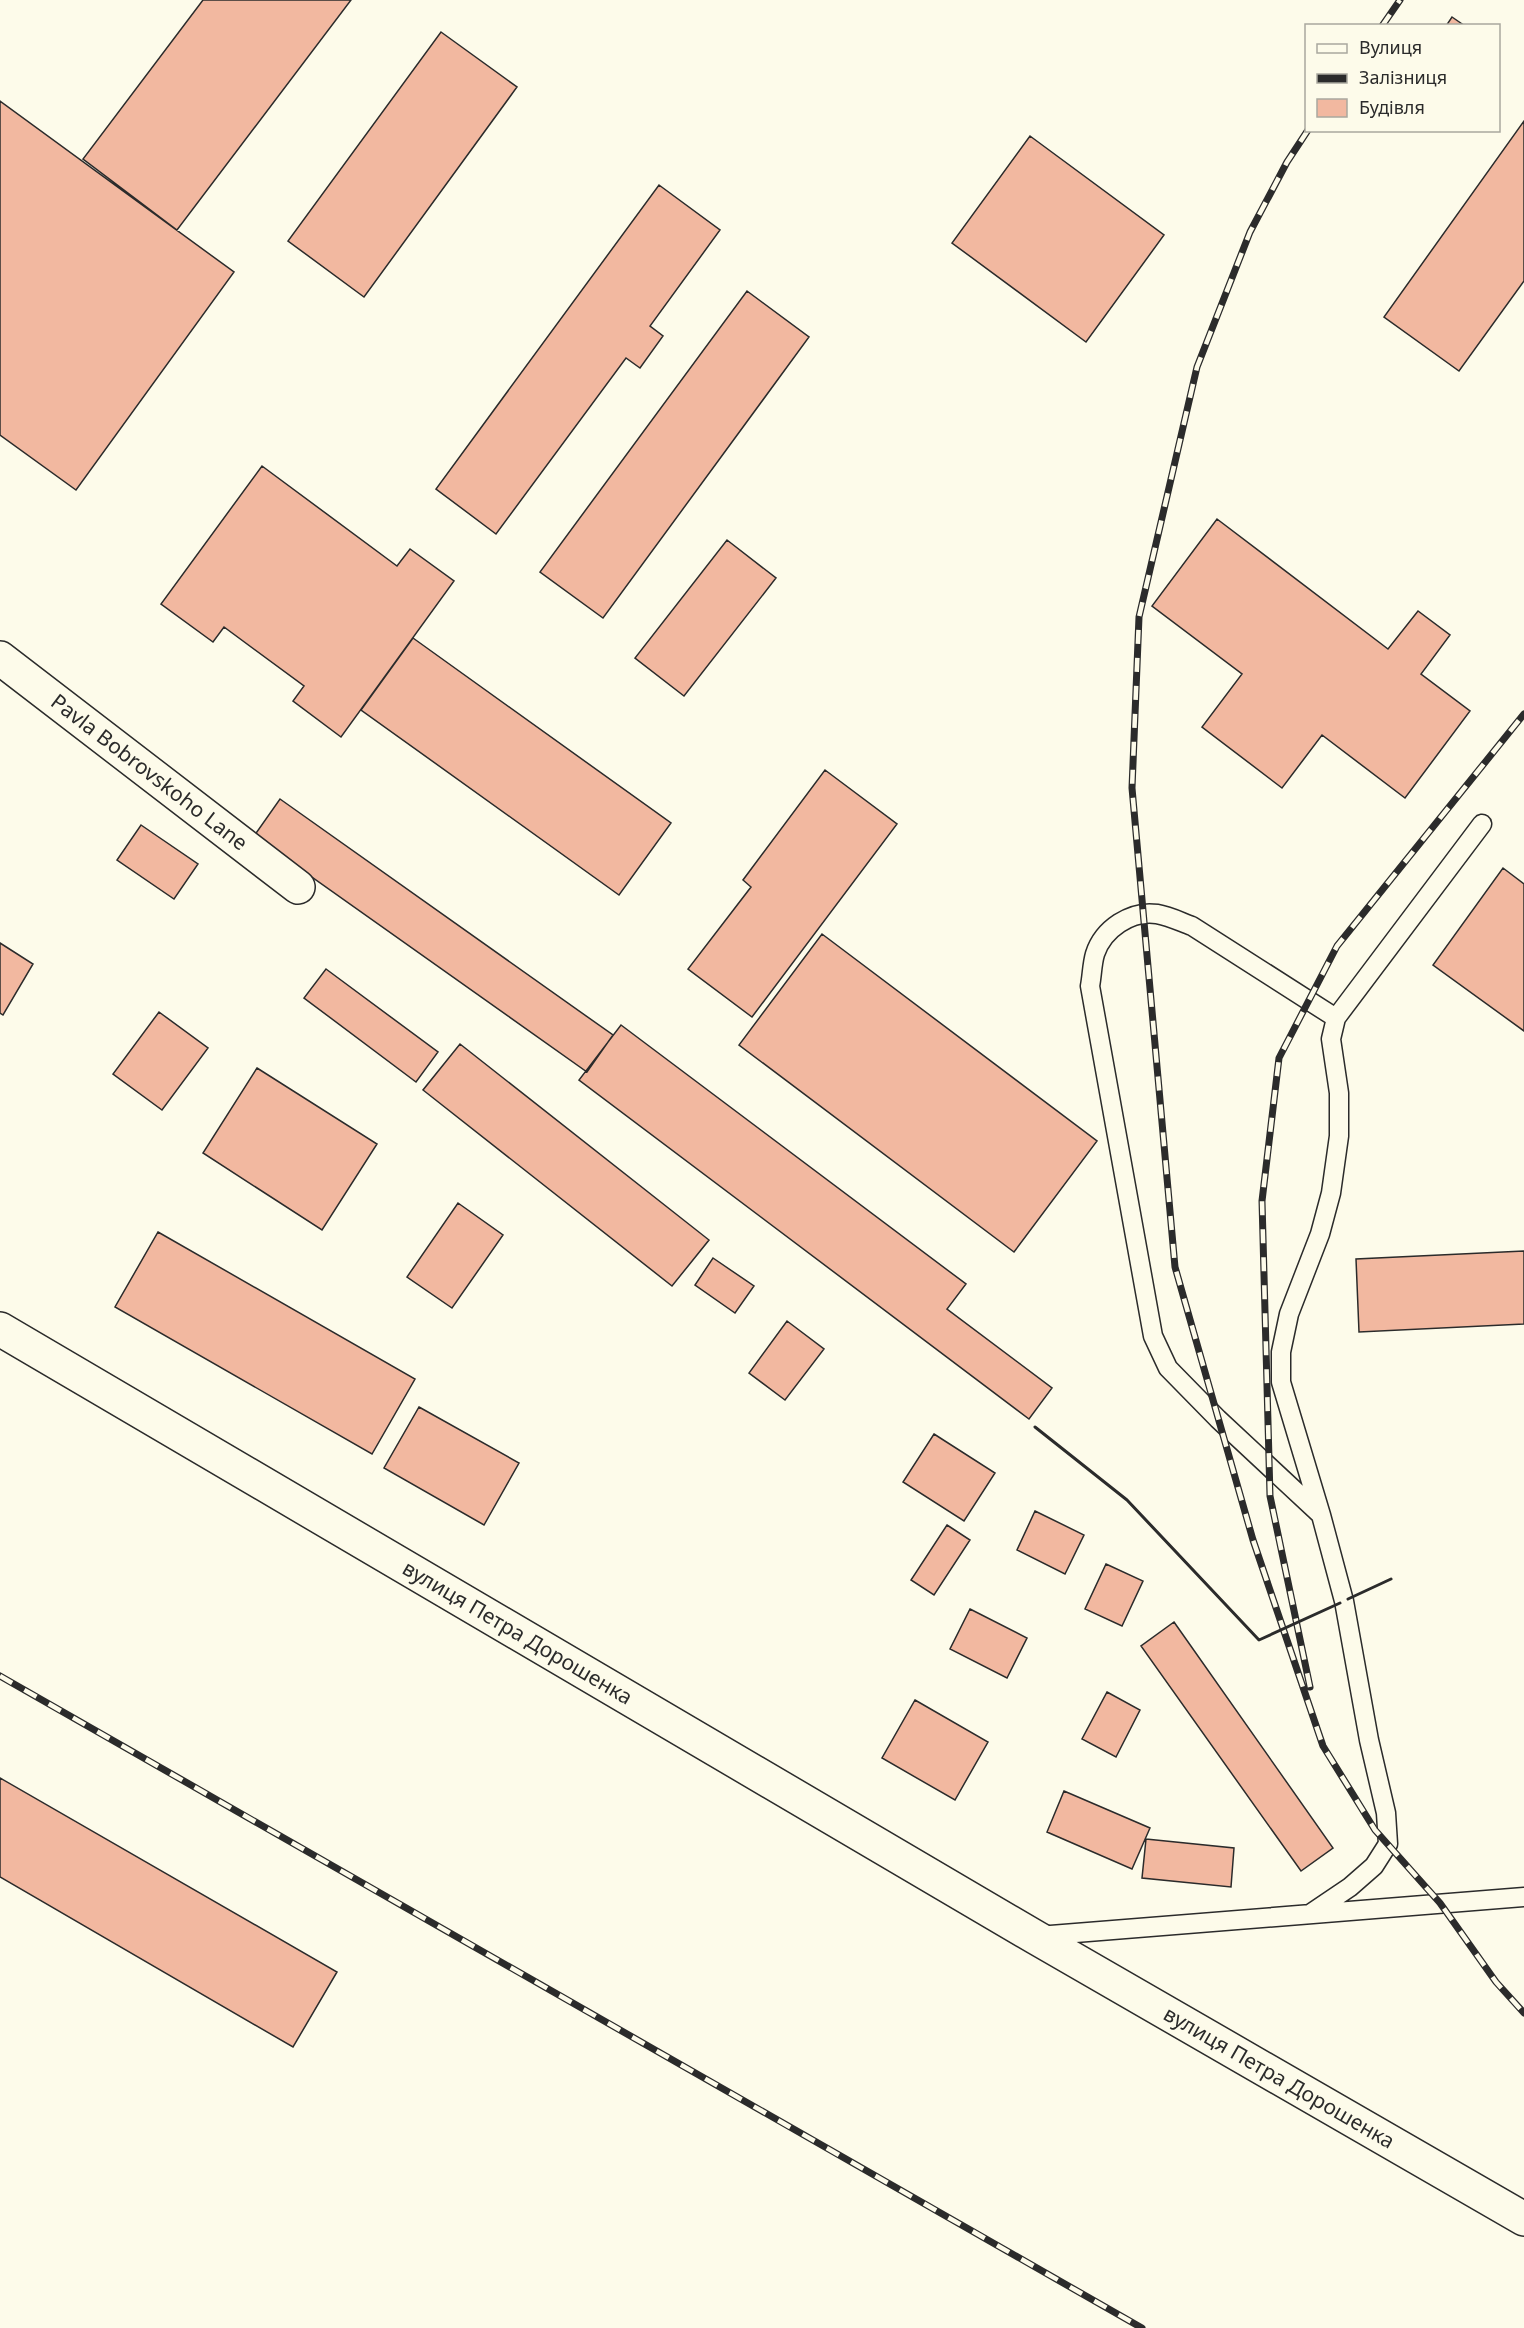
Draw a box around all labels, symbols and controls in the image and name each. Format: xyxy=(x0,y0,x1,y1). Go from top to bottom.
legend xyxy=(1305,24,1500,132)
text: Вулиця xyxy=(1359,35,1422,59)
text: Залізниця xyxy=(1359,65,1447,89)
text: Будівля xyxy=(1359,95,1425,119)
street label: Pavla Bobrovskoho Lane xyxy=(46,687,254,856)
street label: вулиця Петра Дорошенка xyxy=(398,1554,638,1711)
street label: вулиця Петра Дорошенка xyxy=(1159,1999,1400,2154)

